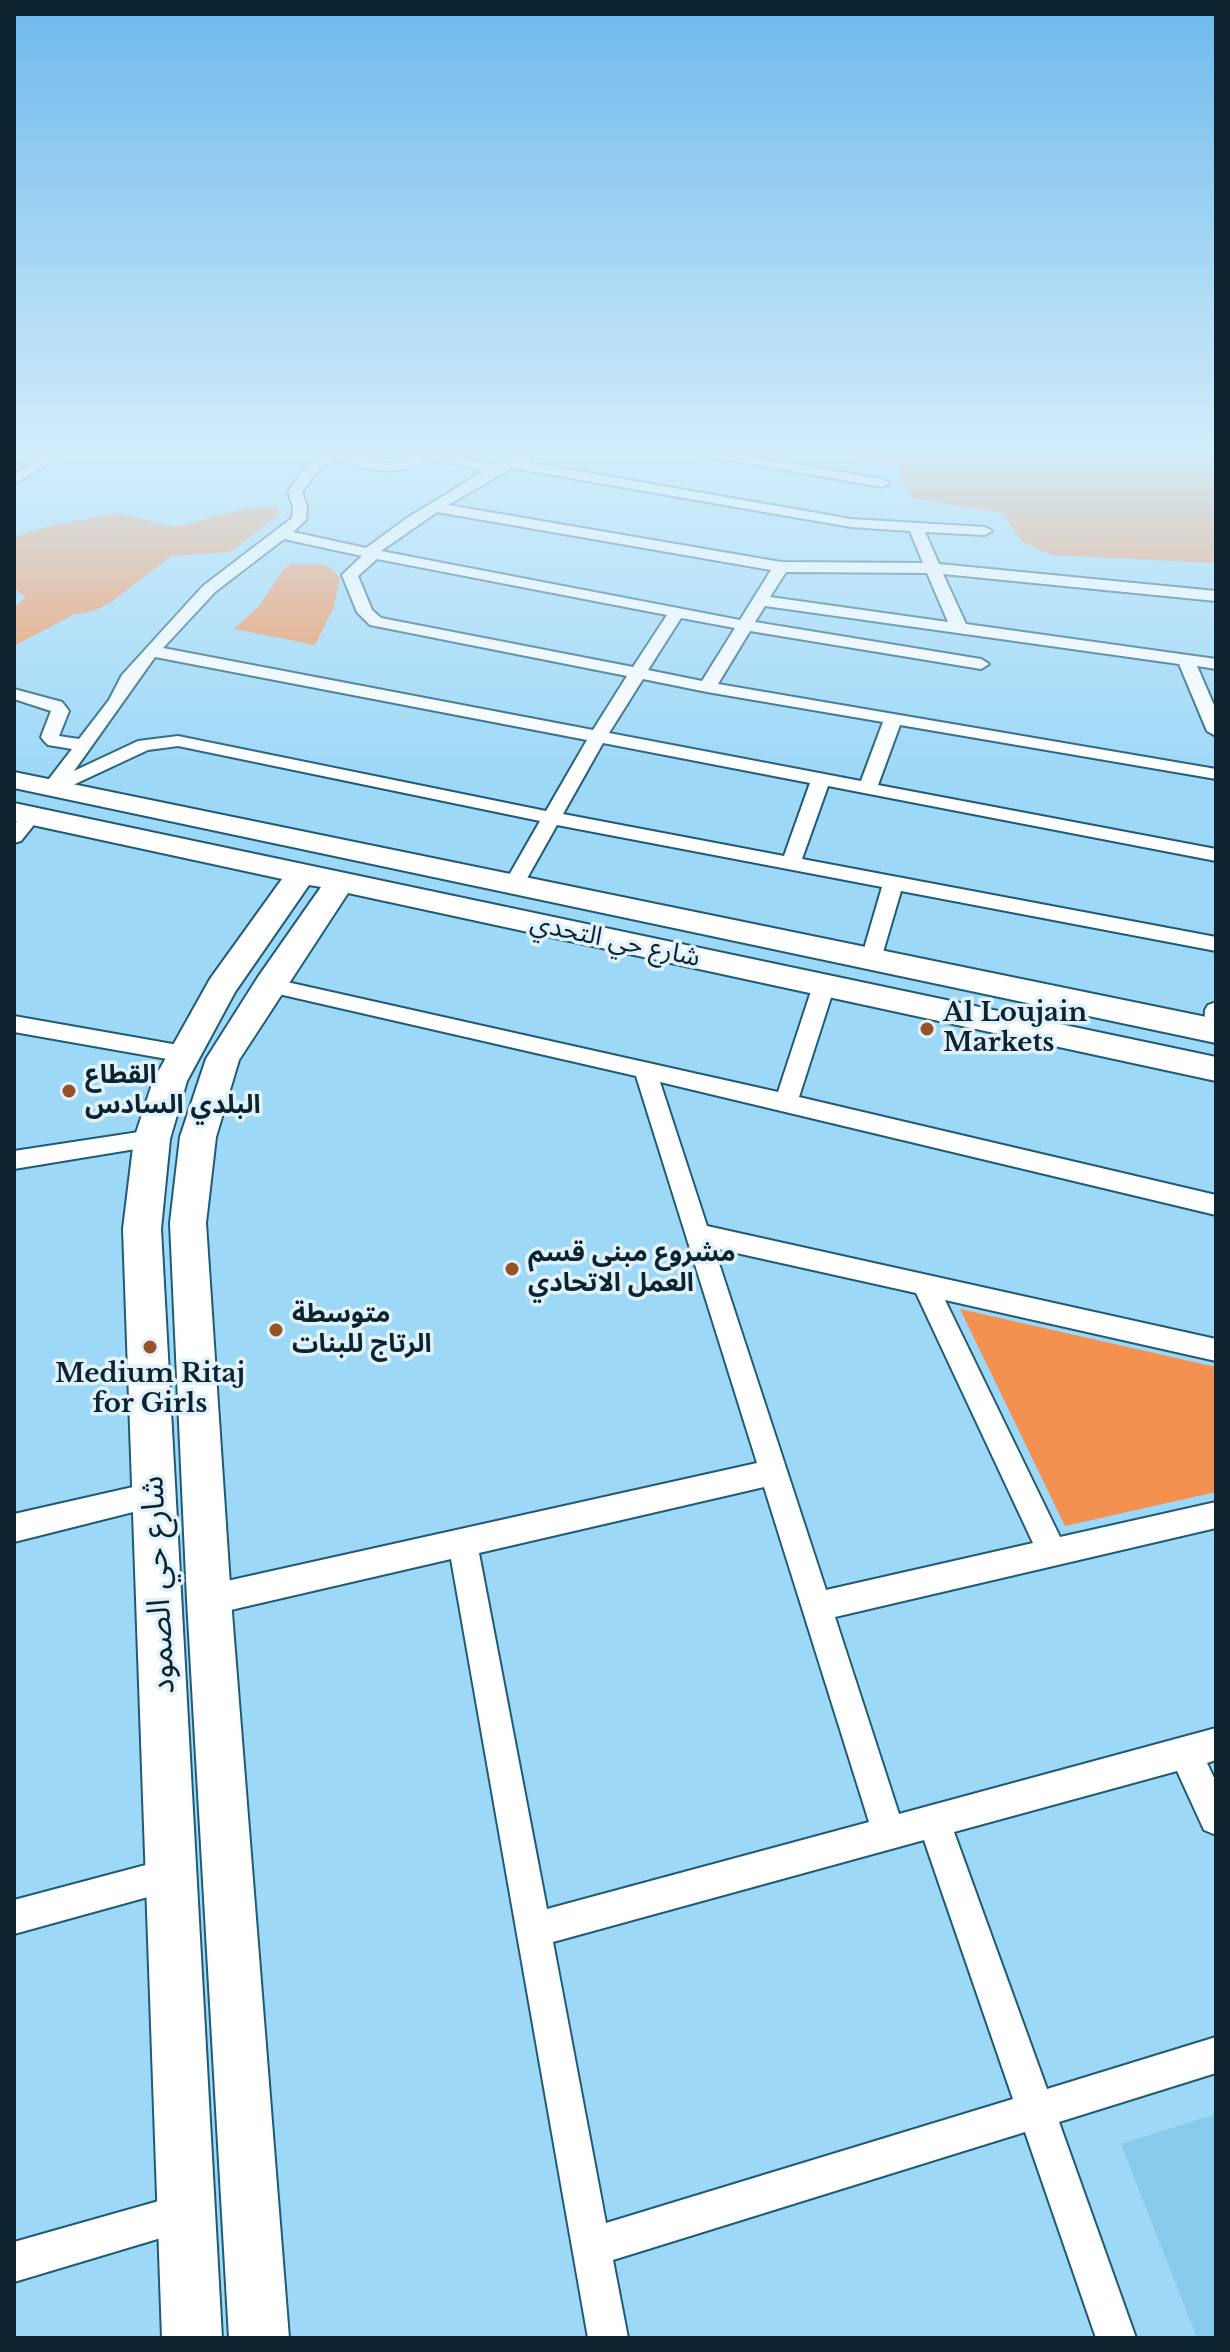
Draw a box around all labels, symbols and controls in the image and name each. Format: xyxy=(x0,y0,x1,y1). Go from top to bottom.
street label: شارع حي التحدي xyxy=(527,908,703,974)
place label: Al Loujain Markets xyxy=(943,998,1087,1060)
marker: Al Loujain Markets xyxy=(918,1020,936,1038)
place label: القطاع البلدي السادس xyxy=(85,1060,260,1122)
marker: القطاع البلدي السادس xyxy=(60,1082,78,1100)
place label: مشروع مبنى قسم العمل الاتحادي xyxy=(528,1238,736,1300)
marker: مشروع مبنى قسم العمل الاتحادي xyxy=(503,1260,521,1278)
place label: متوسطة الرتاج للبنات xyxy=(292,1299,432,1360)
marker: متوسطة الرتاج للبنات xyxy=(267,1321,285,1339)
marker: Medium Ritaj for Girls xyxy=(141,1338,159,1356)
place label: Medium Ritaj for Girls xyxy=(55,1359,245,1420)
street label: شارع حي الصمود xyxy=(134,1475,184,1695)

